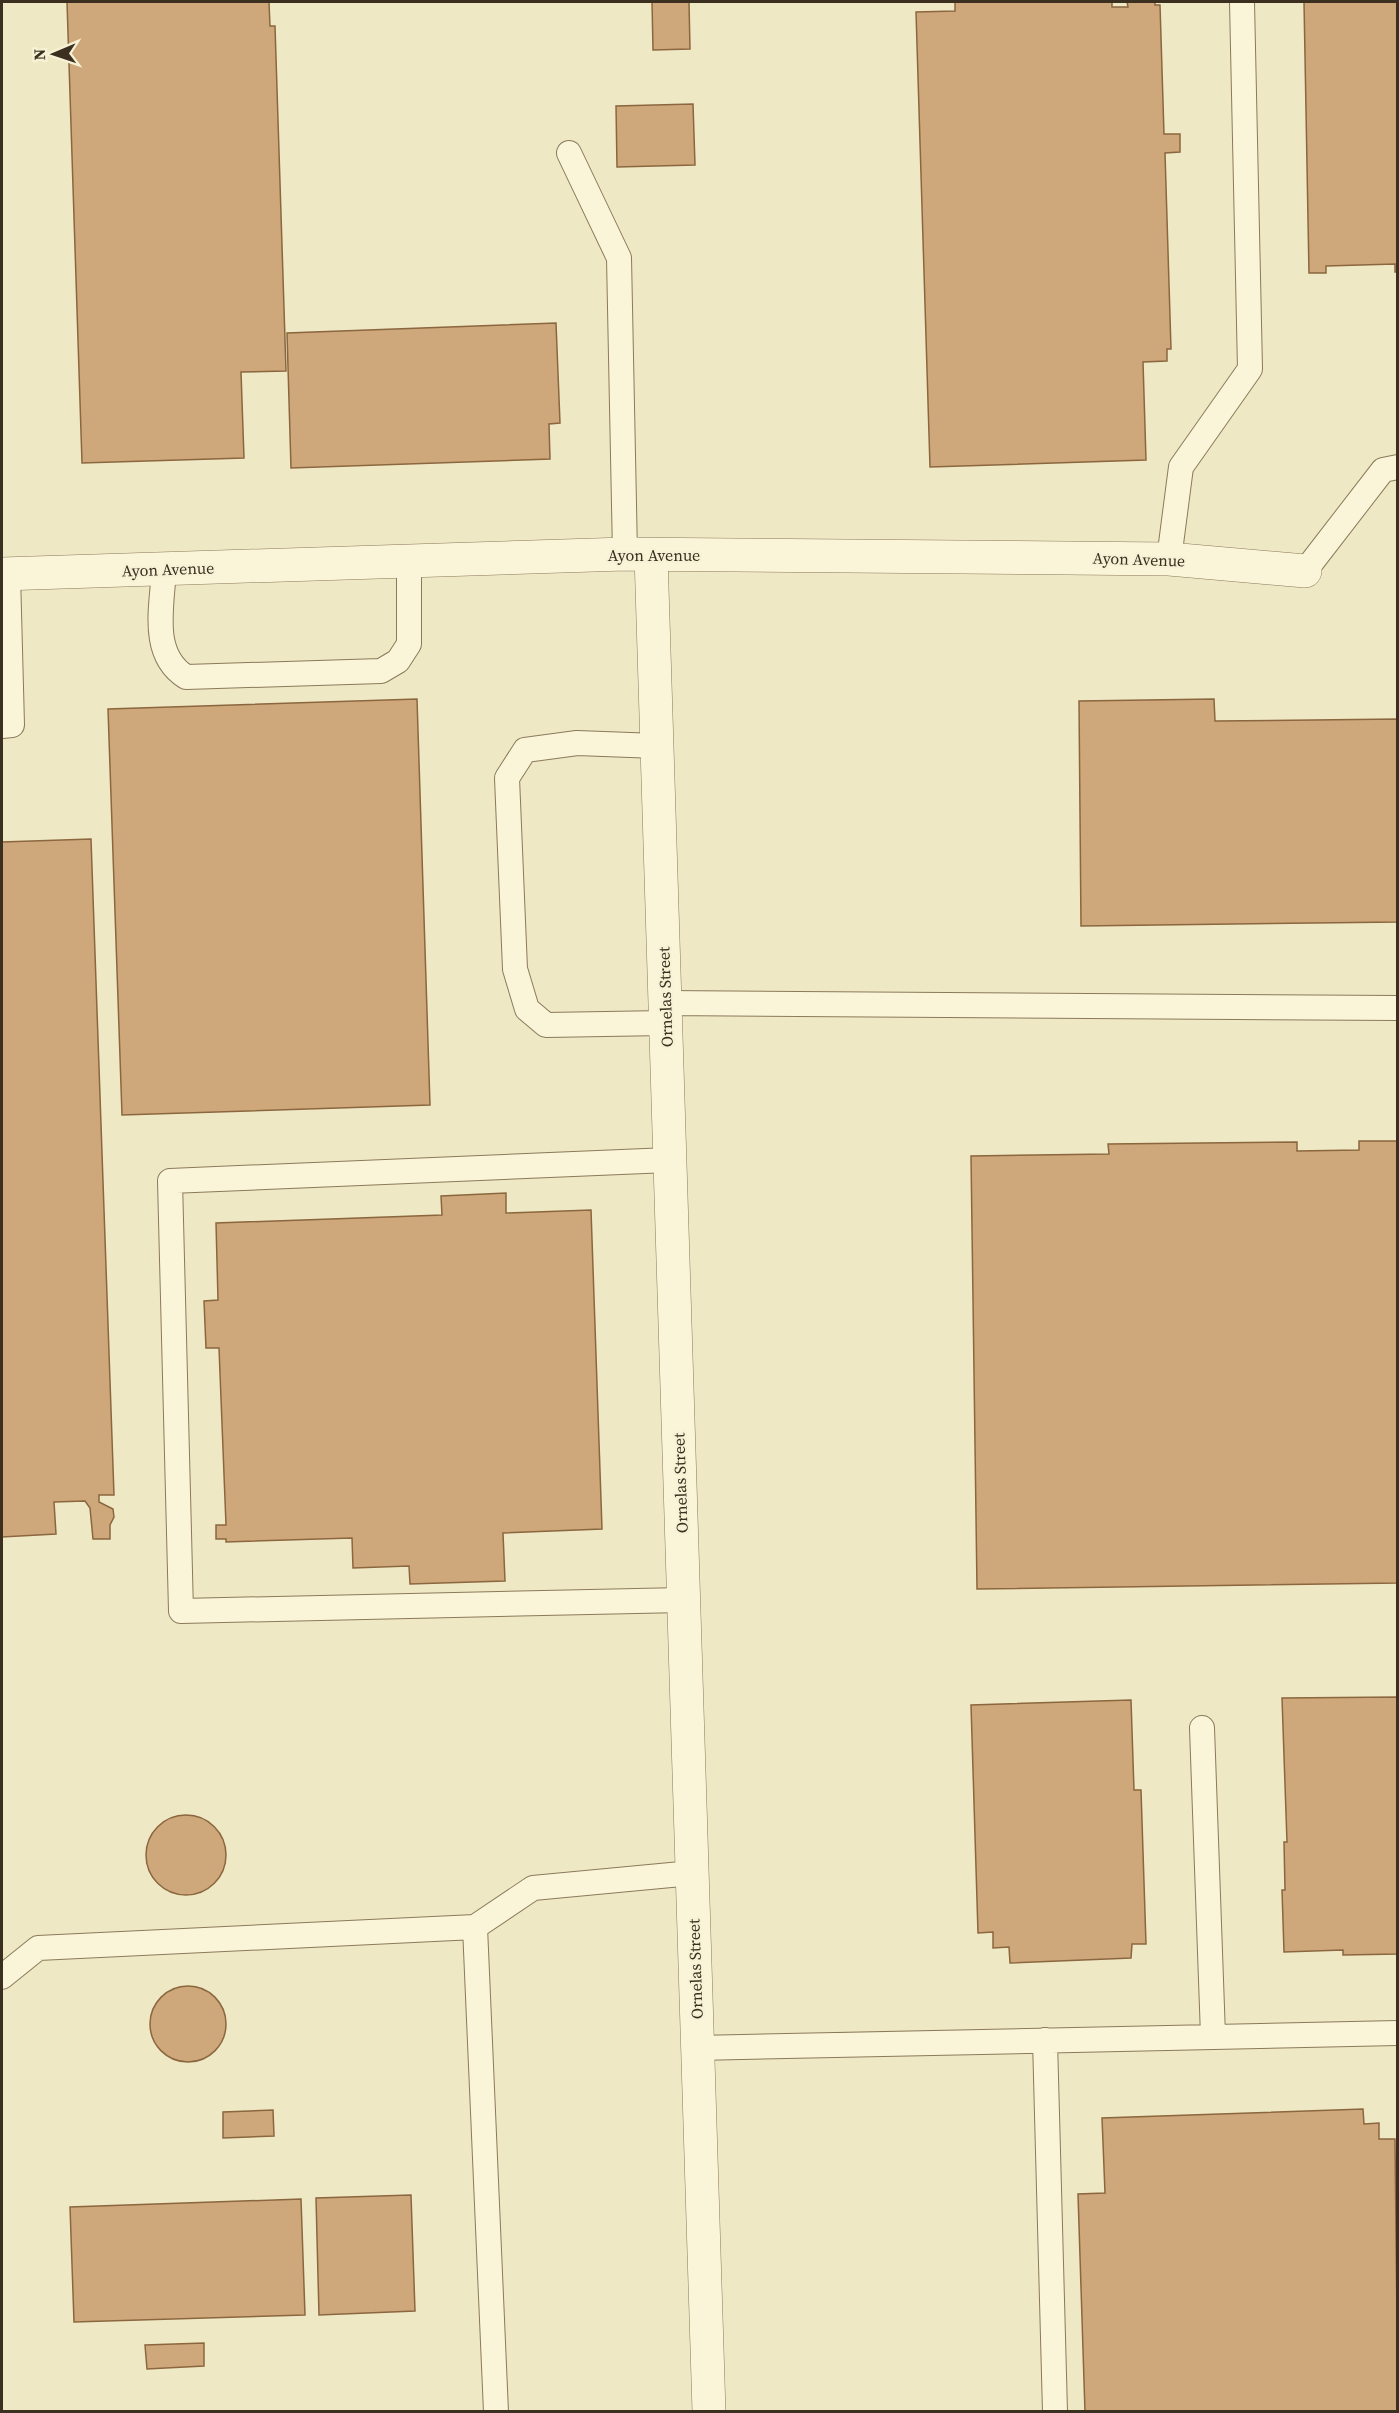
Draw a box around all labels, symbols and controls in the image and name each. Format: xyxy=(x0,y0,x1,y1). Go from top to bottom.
north arrow xyxy=(24,24,84,84)
text: N xyxy=(28,48,50,61)
street label: Ayon Avenue xyxy=(608,544,700,566)
street label: Ayon Avenue xyxy=(1092,546,1186,572)
street label: Ayon Avenue xyxy=(121,556,215,582)
street label: Ornelas Street xyxy=(652,946,678,1048)
street label: Ornelas Street xyxy=(667,1432,693,1534)
street label: Ornelas Street xyxy=(682,1918,708,2020)

